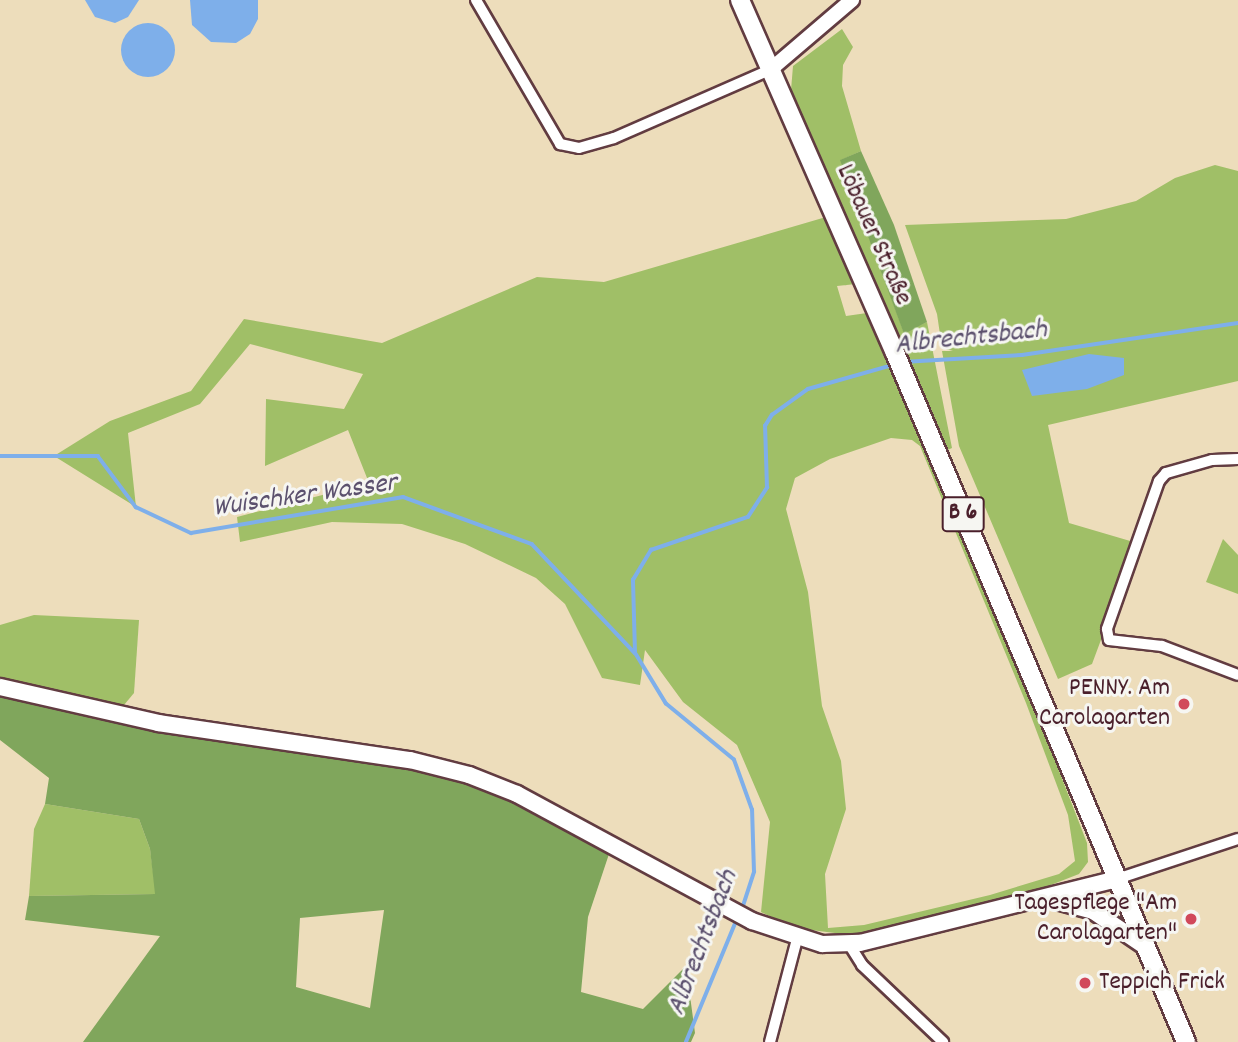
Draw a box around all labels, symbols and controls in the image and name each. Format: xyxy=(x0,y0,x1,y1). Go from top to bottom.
street label: Löbauer Straße xyxy=(828,160,918,310)
water label: Albrechtsbach xyxy=(894,314,1048,364)
water label: Wuischker Wasser xyxy=(211,467,399,527)
road number: B 6 xyxy=(940,494,986,534)
place label: PENNY. Am Carolagarten xyxy=(1039,673,1170,734)
marker: PENNY. Am Carolagarten xyxy=(1176,696,1192,712)
water label: Albrechtsbach xyxy=(661,866,747,1020)
place label: Tagespflege "Am Carolagarten" xyxy=(1014,888,1177,950)
marker: Tagespflege "Am Carolagarten" xyxy=(1183,911,1199,927)
place label: Teppich Frick xyxy=(1099,967,1225,999)
marker: Teppich Frick xyxy=(1077,975,1093,991)

